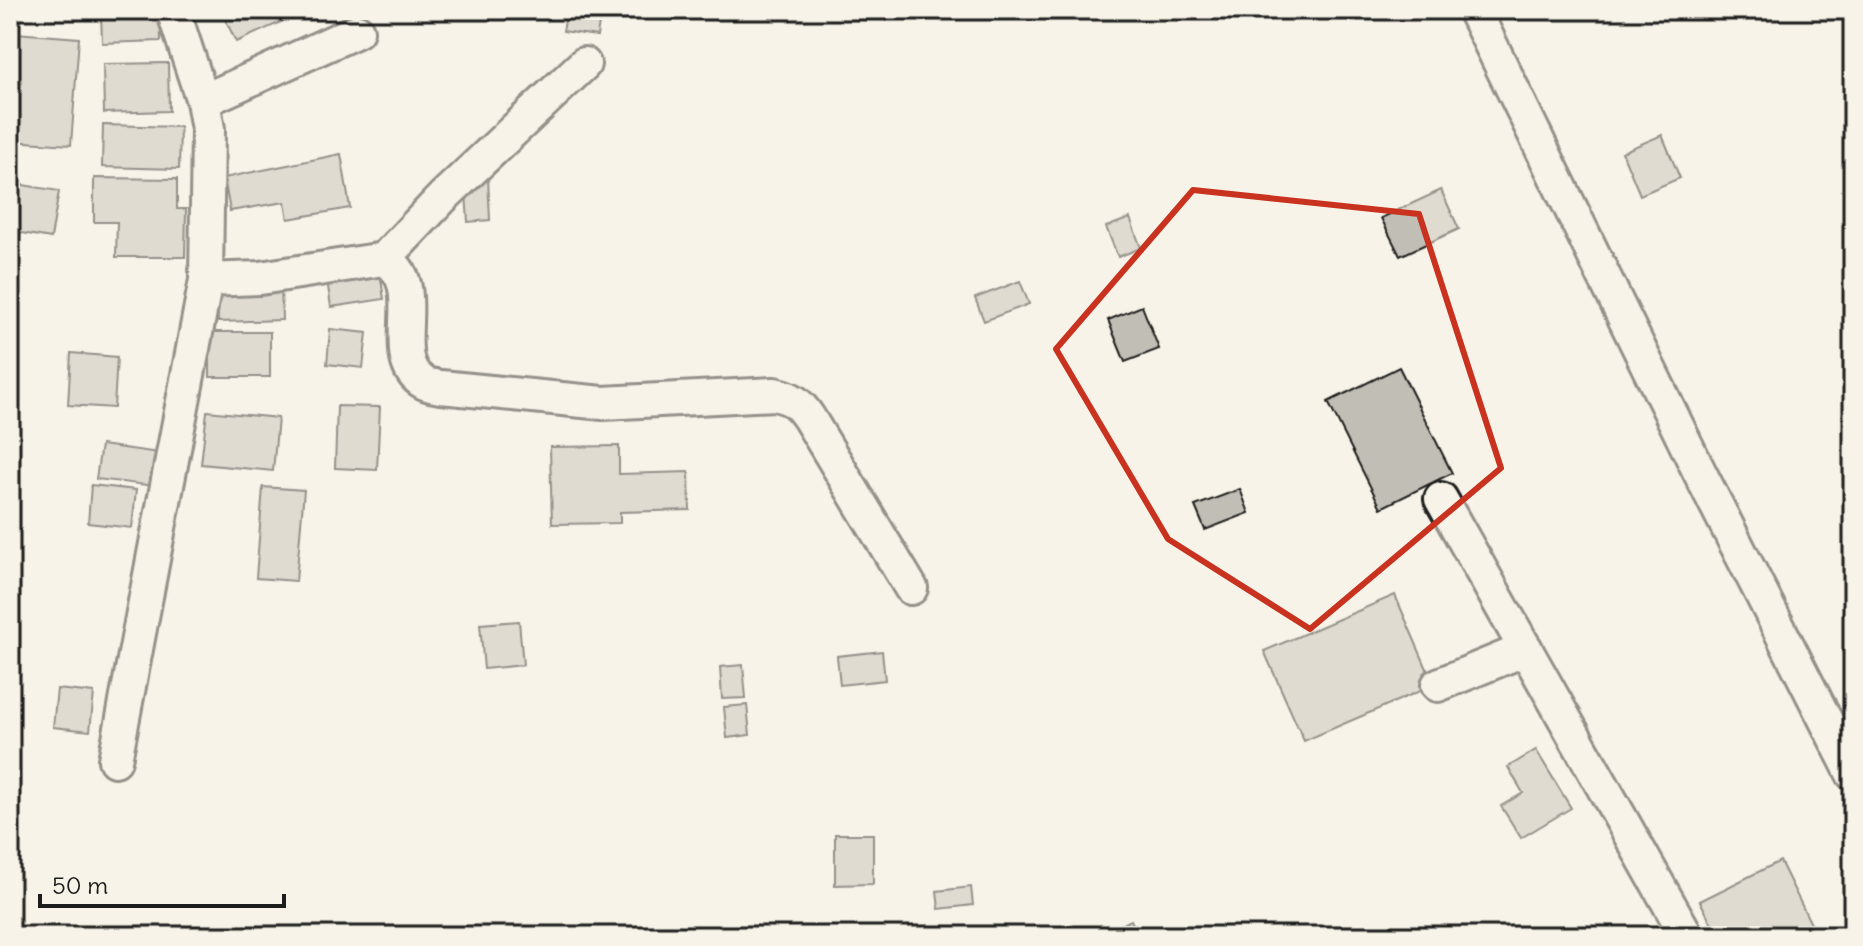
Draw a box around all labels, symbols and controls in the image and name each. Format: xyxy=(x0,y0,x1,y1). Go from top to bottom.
scale bar xyxy=(40,858,284,908)
text: 50 m xyxy=(52,870,108,900)

